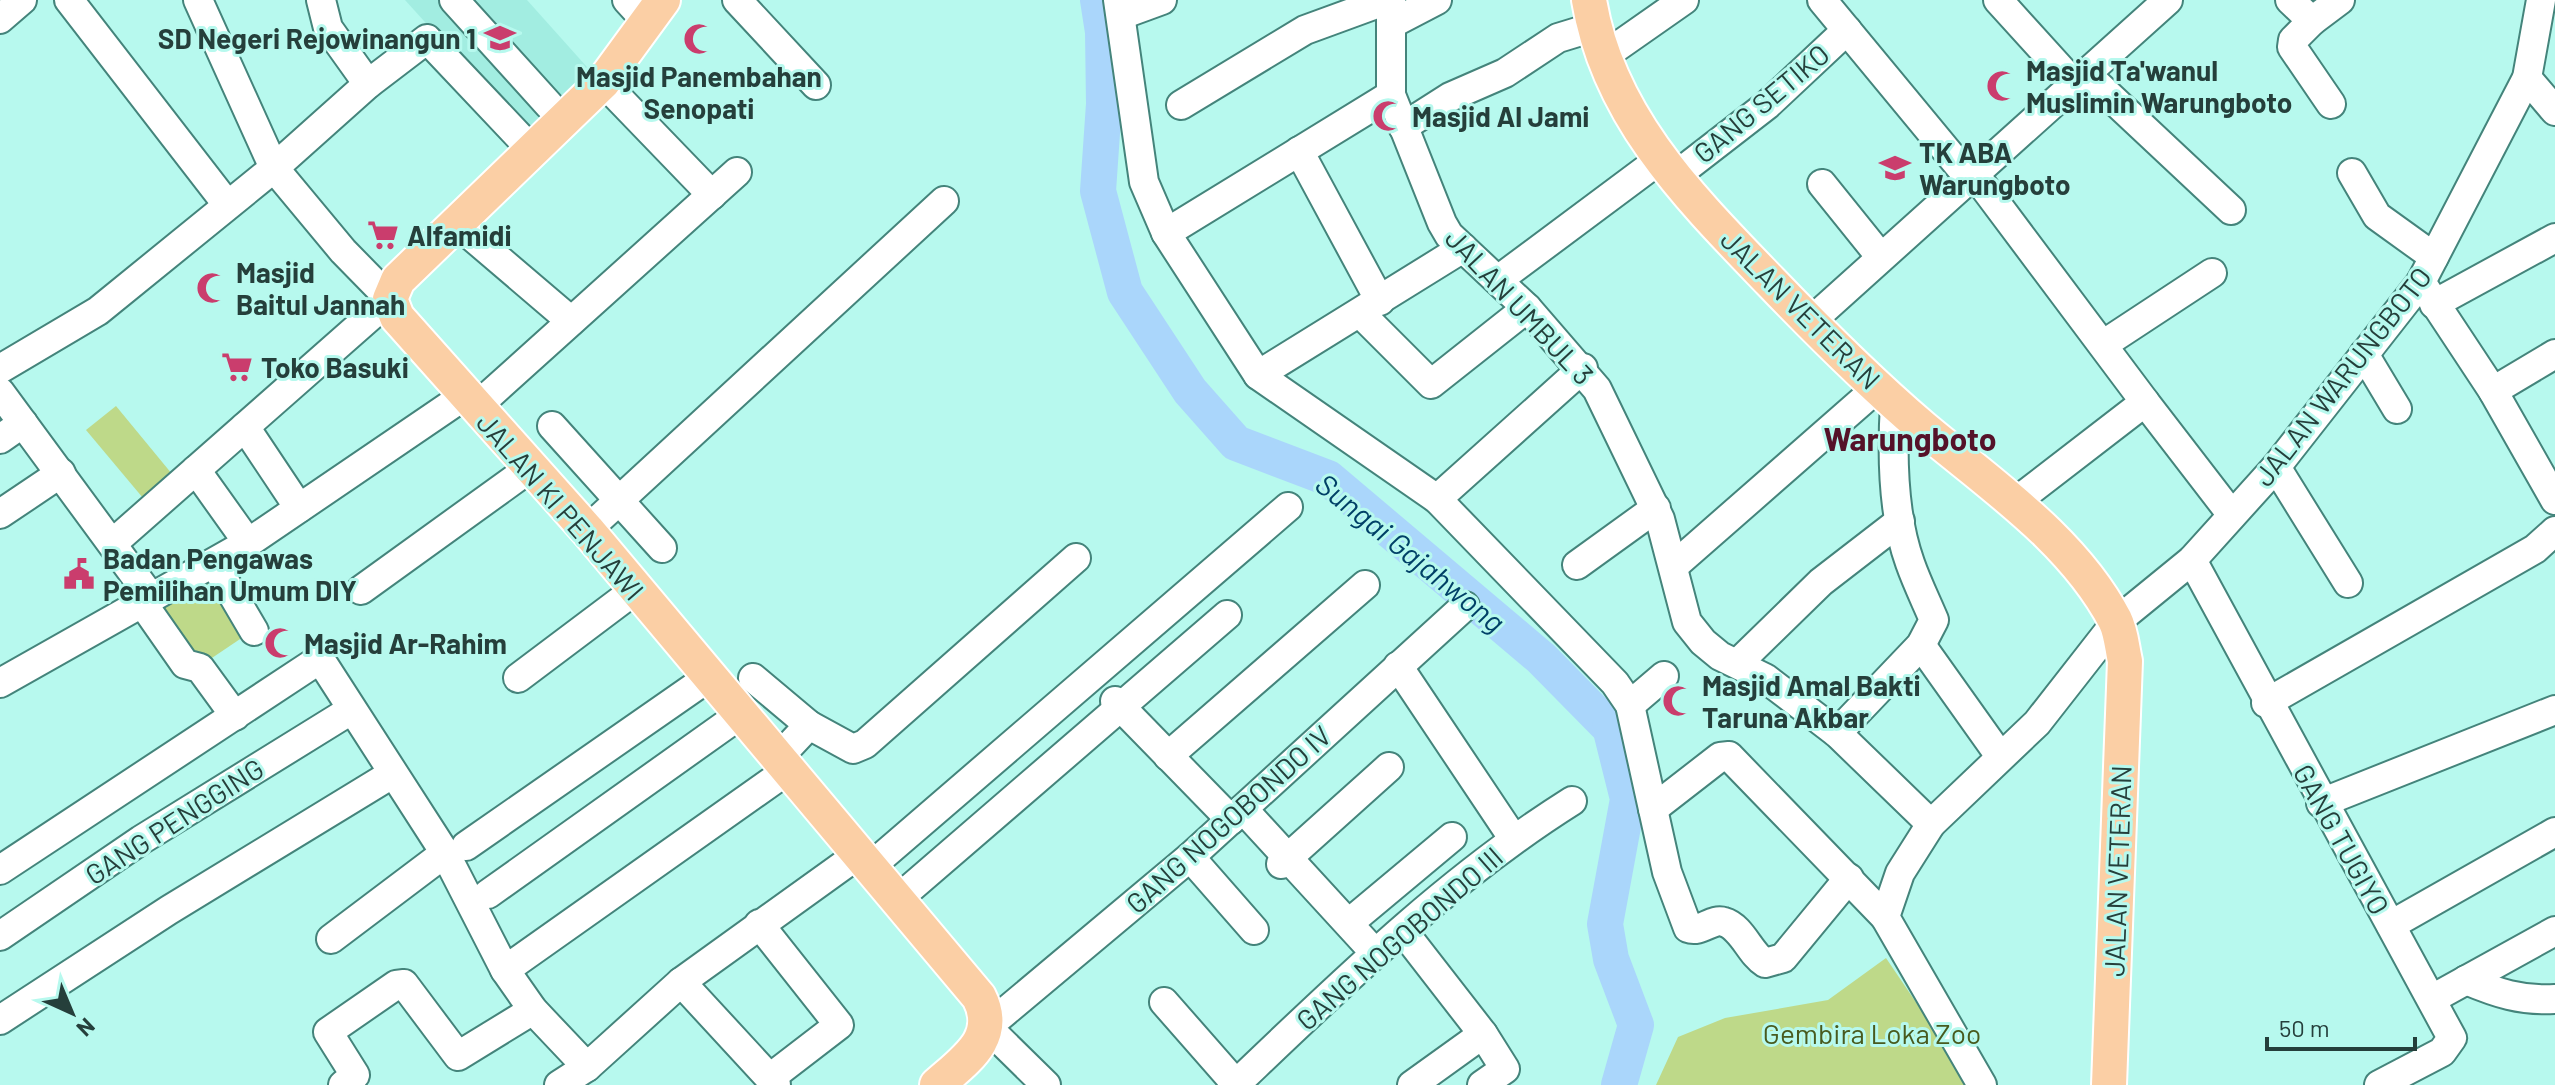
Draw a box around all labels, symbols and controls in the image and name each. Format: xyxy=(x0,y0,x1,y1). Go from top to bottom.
place label: SD Negeri Rejowinangun 1 xyxy=(158,21,476,55)
school or university icon: SD Negeri Rejowinangun 1 xyxy=(483,21,517,55)
mosque icon: Masjid Panembahan Senopati xyxy=(682,22,716,56)
street label: GANG SETIKO xyxy=(1686,36,1836,170)
place label: Masjid Ta'wanul Muslimin Warungboto xyxy=(2026,53,2292,119)
place label: Masjid Panembahan Senopati xyxy=(576,59,822,125)
mosque icon: Masjid Ta'wanul Muslimin Warungboto xyxy=(1985,69,2019,103)
mosque icon: Masjid Al Jami xyxy=(1371,99,1405,133)
place label: Masjid Al Jami xyxy=(1412,99,1589,133)
place label: TK ABA Warungboto xyxy=(1919,135,2071,201)
school or university icon: TK ABA Warungboto xyxy=(1878,151,1912,185)
supermarket icon: Alfamidi xyxy=(366,218,400,252)
place label: Alfamidi xyxy=(407,218,512,252)
street label: JALAN UMBUL 3 xyxy=(1439,221,1601,391)
street label: JALAN VETERAN xyxy=(1714,222,1888,396)
place label: Masjid Baitul Jannah xyxy=(236,255,405,321)
street label: JALAN WARUNGBOTO xyxy=(2246,260,2438,492)
mosque icon: Masjid Baitul Jannah xyxy=(195,271,229,305)
supermarket icon: Toko Basuki xyxy=(220,350,254,384)
place label: Toko Basuki xyxy=(261,350,409,384)
street label: JALAN KI PENJAWI xyxy=(470,405,652,607)
district label: Warungboto xyxy=(1823,419,1997,457)
water label: Sungai Gajahwong xyxy=(1309,465,1513,639)
place label: Badan Pengawas Pemilihan Umum DIY xyxy=(103,541,357,607)
public building icon: Badan Pengawas Pemilihan Umum DIY xyxy=(62,557,96,591)
mosque icon: Masjid Ar-Rahim xyxy=(263,626,297,660)
place label: Masjid Ar-Rahim xyxy=(304,626,507,660)
place label: Masjid Amal Bakti Taruna Akbar xyxy=(1702,668,1921,734)
mosque icon: Masjid Amal Bakti Taruna Akbar xyxy=(1661,684,1695,718)
street label: GANG NOGOBONDO IV xyxy=(1118,718,1338,920)
street label: GANG PENGGING xyxy=(78,751,270,891)
street label: GANG TUGIYO xyxy=(2287,758,2397,920)
street label: JALAN VETERAN xyxy=(2096,765,2138,977)
street label: GANG NOGOBONDO III xyxy=(1289,839,1509,1037)
north arrow xyxy=(32,973,112,1053)
scale bar xyxy=(2267,1001,2415,1051)
text: 50 m xyxy=(2279,1013,2330,1042)
text: N xyxy=(72,1014,101,1043)
park label: Gembira Loka Zoo xyxy=(1763,1016,1981,1050)

